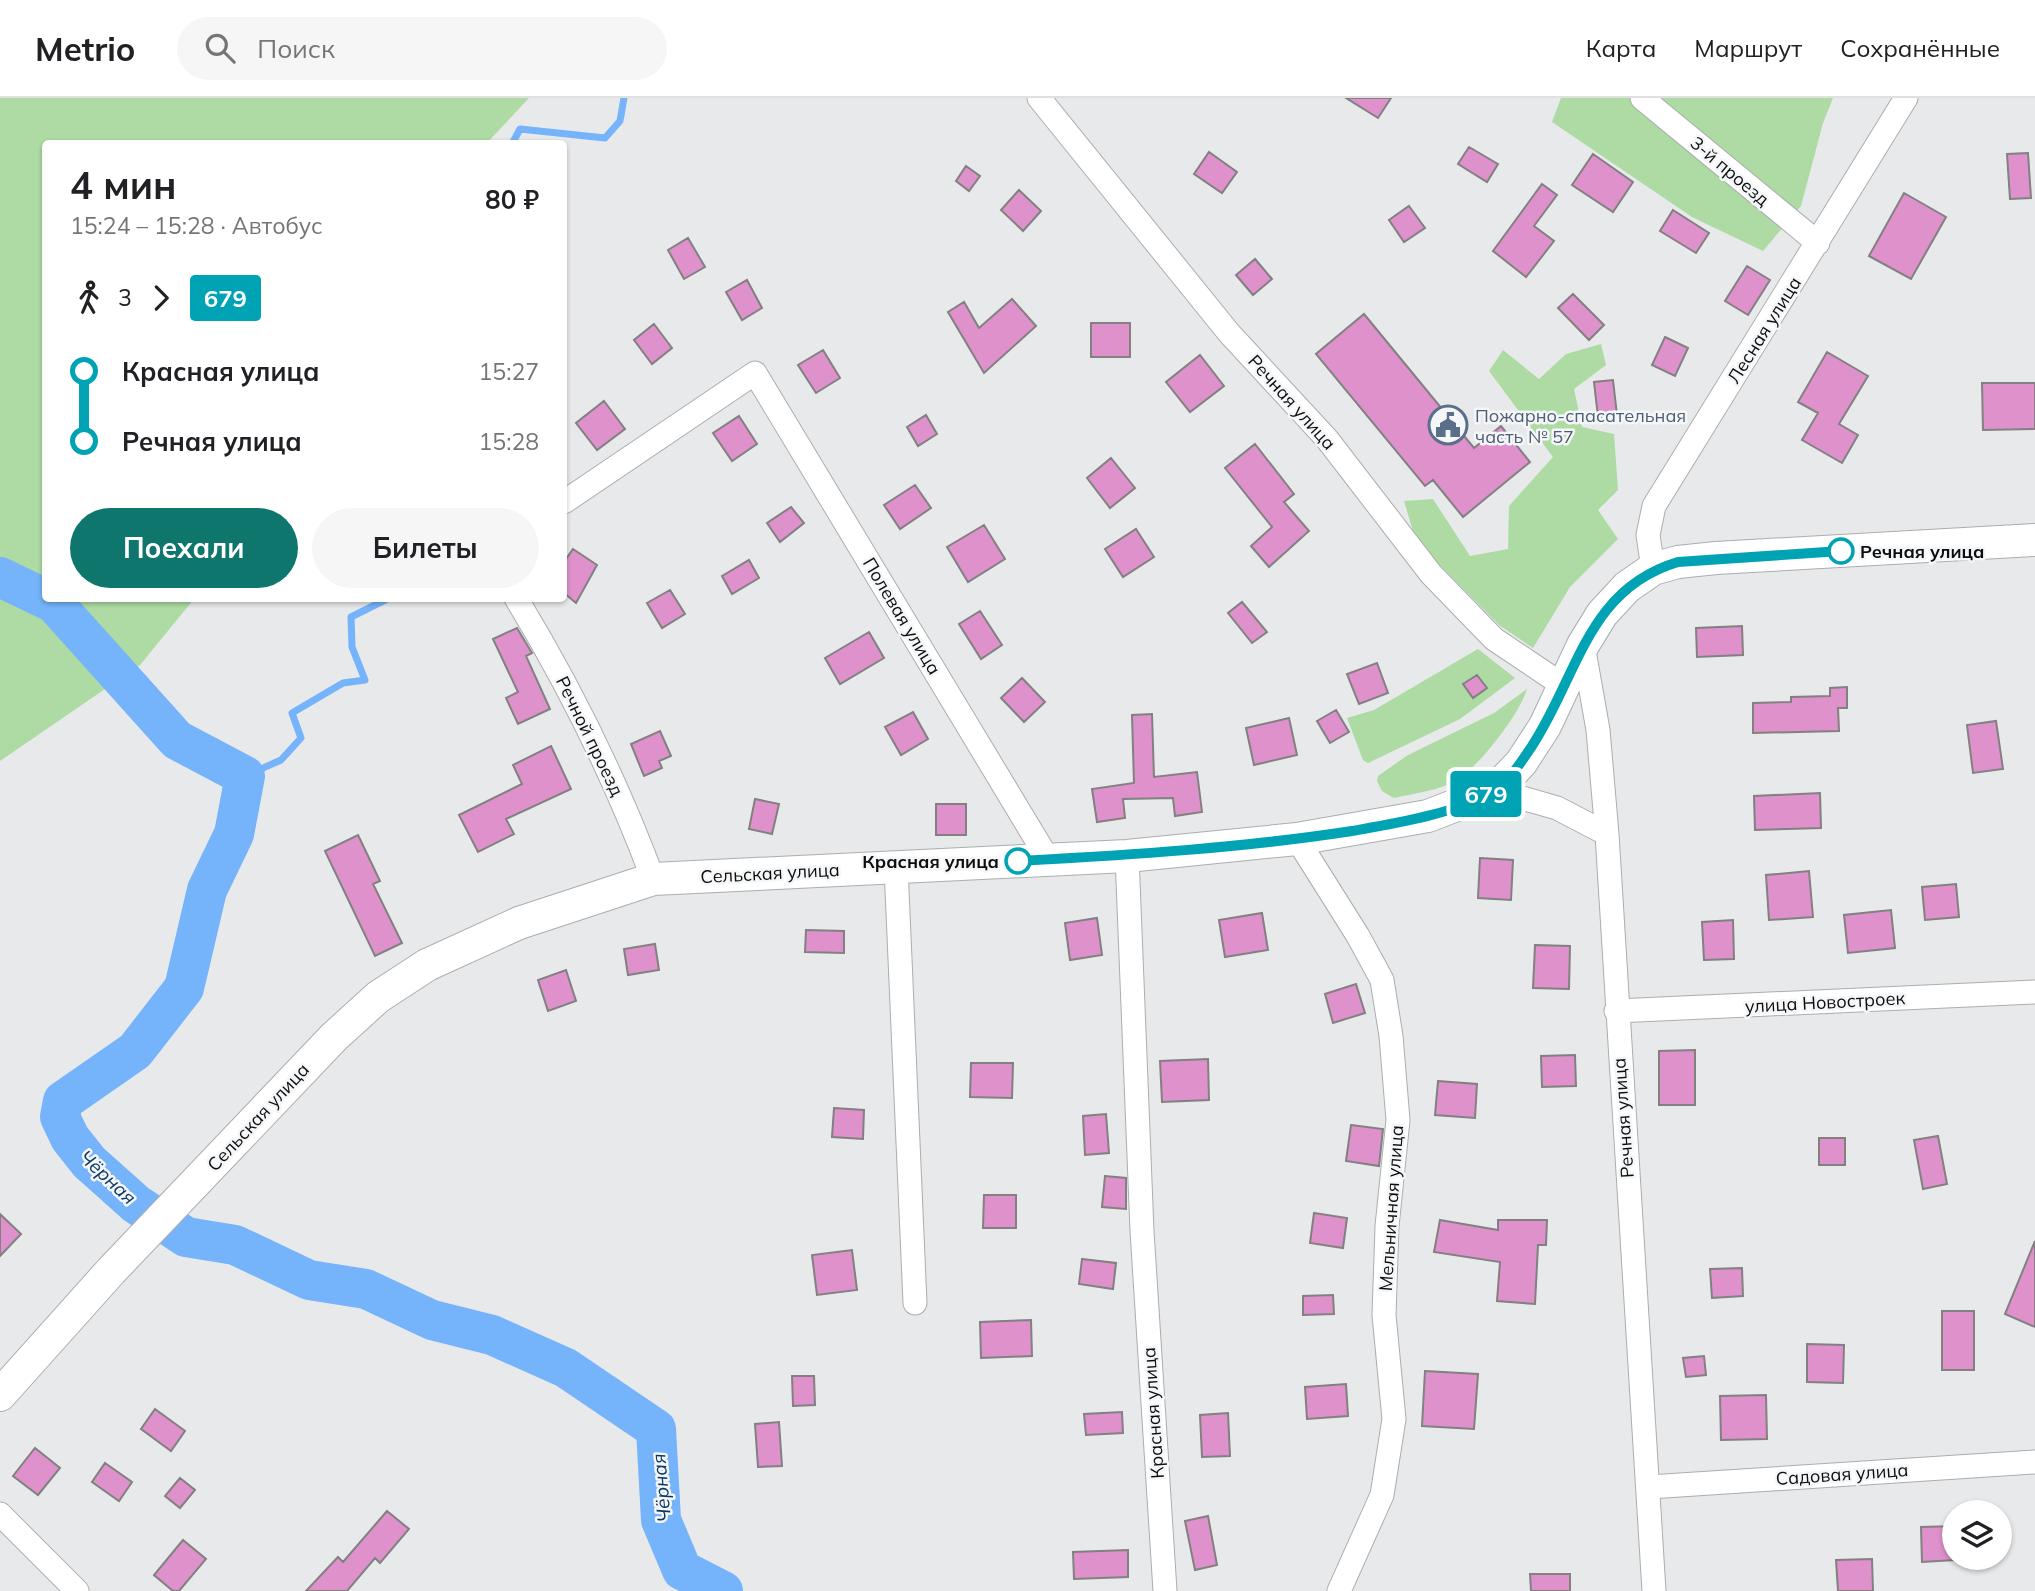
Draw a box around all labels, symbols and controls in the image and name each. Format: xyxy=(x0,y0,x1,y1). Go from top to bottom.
search box xyxy=(177,17,667,80)
text: Metrio xyxy=(35,28,135,69)
icon: search xyxy=(201,29,239,67)
text: Поиск xyxy=(257,32,335,65)
text: Карта xyxy=(1586,33,1656,63)
text: Маршрут xyxy=(1694,33,1802,63)
text: Сохранённые xyxy=(1840,33,2000,63)
street label: 3-й проезд xyxy=(1686,131,1774,211)
text: 4 мин xyxy=(70,161,177,209)
text: 80 ₽ xyxy=(485,183,539,216)
text: 15:24 – 15:28 · Автобус xyxy=(70,211,323,240)
street label: Лесная улица xyxy=(1722,272,1806,388)
icon: walk xyxy=(70,279,108,317)
icon: forward xyxy=(142,279,180,317)
text: 3 xyxy=(118,283,132,312)
text: 679 xyxy=(204,283,247,313)
street label: Речная улица xyxy=(1243,350,1341,454)
text: Красная улица xyxy=(122,355,319,388)
text: 15:27 xyxy=(479,357,539,386)
public building icon: Пожарно-спасательная часть № 57 xyxy=(1427,404,1469,446)
place label: Пожарно-спасательная часть № 57 xyxy=(1475,404,1686,448)
text: Речная улица xyxy=(122,425,302,458)
text: 15:28 xyxy=(479,427,539,456)
button: Поехали xyxy=(70,508,298,588)
button: Билеты xyxy=(312,508,539,588)
marker: Речная улица xyxy=(1828,538,1854,564)
place label: Речная улица xyxy=(1860,540,1984,563)
street label: Полевая улица xyxy=(858,553,946,679)
street label: Речной проезд xyxy=(551,672,629,800)
line badge: 679 xyxy=(1446,771,1526,817)
text: 679 xyxy=(1464,779,1508,809)
marker: Красная улица xyxy=(1005,848,1031,874)
place label: Красная улица xyxy=(862,850,999,873)
street label: Сельская улица xyxy=(700,858,840,888)
street label: улица Новостроек xyxy=(1744,986,1906,1018)
street label: Речная улица xyxy=(1607,1057,1639,1179)
street label: Сельская улица xyxy=(202,1058,314,1176)
street label: Мельничная улица xyxy=(1374,1124,1408,1292)
water label: Чёрная xyxy=(75,1145,141,1209)
street label: Красная улица xyxy=(1137,1347,1169,1479)
water label: Чёрная xyxy=(646,1453,676,1523)
street label: Садовая улица xyxy=(1775,1458,1909,1490)
map controls xyxy=(1942,1500,2012,1570)
button: layers xyxy=(1942,1500,2012,1570)

